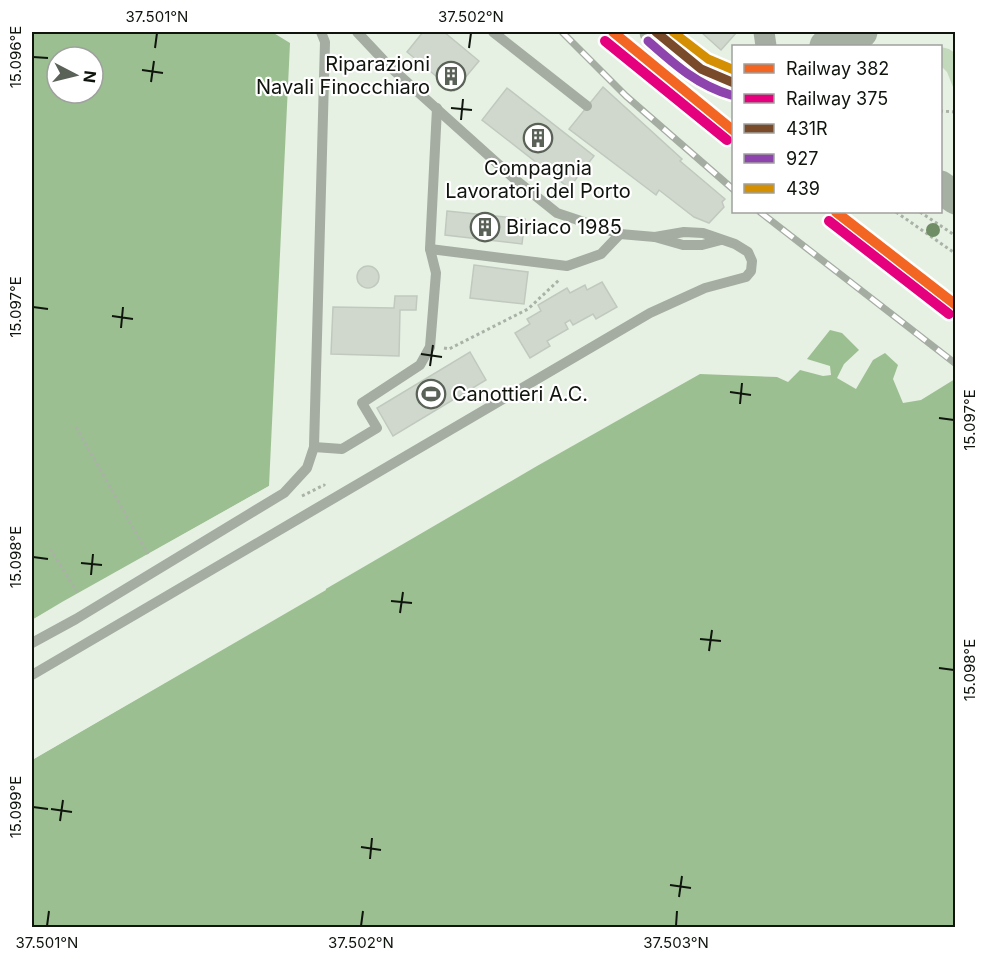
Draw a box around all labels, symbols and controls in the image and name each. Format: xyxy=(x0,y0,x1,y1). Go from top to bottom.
text: 37.501°N xyxy=(126,7,188,26)
text: 37.502°N xyxy=(438,7,504,26)
text: 15.096°E xyxy=(6,26,25,88)
north arrow xyxy=(45,45,105,105)
legend xyxy=(732,45,942,213)
place label: Riparazioni Navali Finocchiaro xyxy=(256,52,430,99)
text: Railway 382 xyxy=(786,58,889,79)
building icon: Riparazioni Navali Finocchiaro xyxy=(435,60,467,92)
text: N xyxy=(79,70,101,84)
text: Railway 375 xyxy=(786,88,888,109)
text: 431R xyxy=(786,118,828,139)
building icon: Compagnia Lavoratori del Porto xyxy=(522,122,554,154)
text: 927 xyxy=(786,148,818,169)
place label: Compagnia Lavoratori del Porto xyxy=(445,156,631,203)
text: 439 xyxy=(786,178,820,199)
building icon: Biriaco 1985 xyxy=(469,211,501,243)
place label: Biriaco 1985 xyxy=(506,215,622,239)
text: 15.097°E xyxy=(6,276,25,338)
sports icon: Canottieri A.C. xyxy=(415,378,447,410)
place label: Canottieri A.C. xyxy=(452,382,588,406)
text: 15.097°E xyxy=(960,389,979,451)
text: 15.098°E xyxy=(6,526,25,588)
text: 15.098°E xyxy=(960,639,979,701)
text: 15.099°E xyxy=(6,776,25,838)
text: 37.501°N xyxy=(16,933,78,952)
text: 37.502°N xyxy=(328,933,394,952)
text: 37.503°N xyxy=(643,933,709,952)

